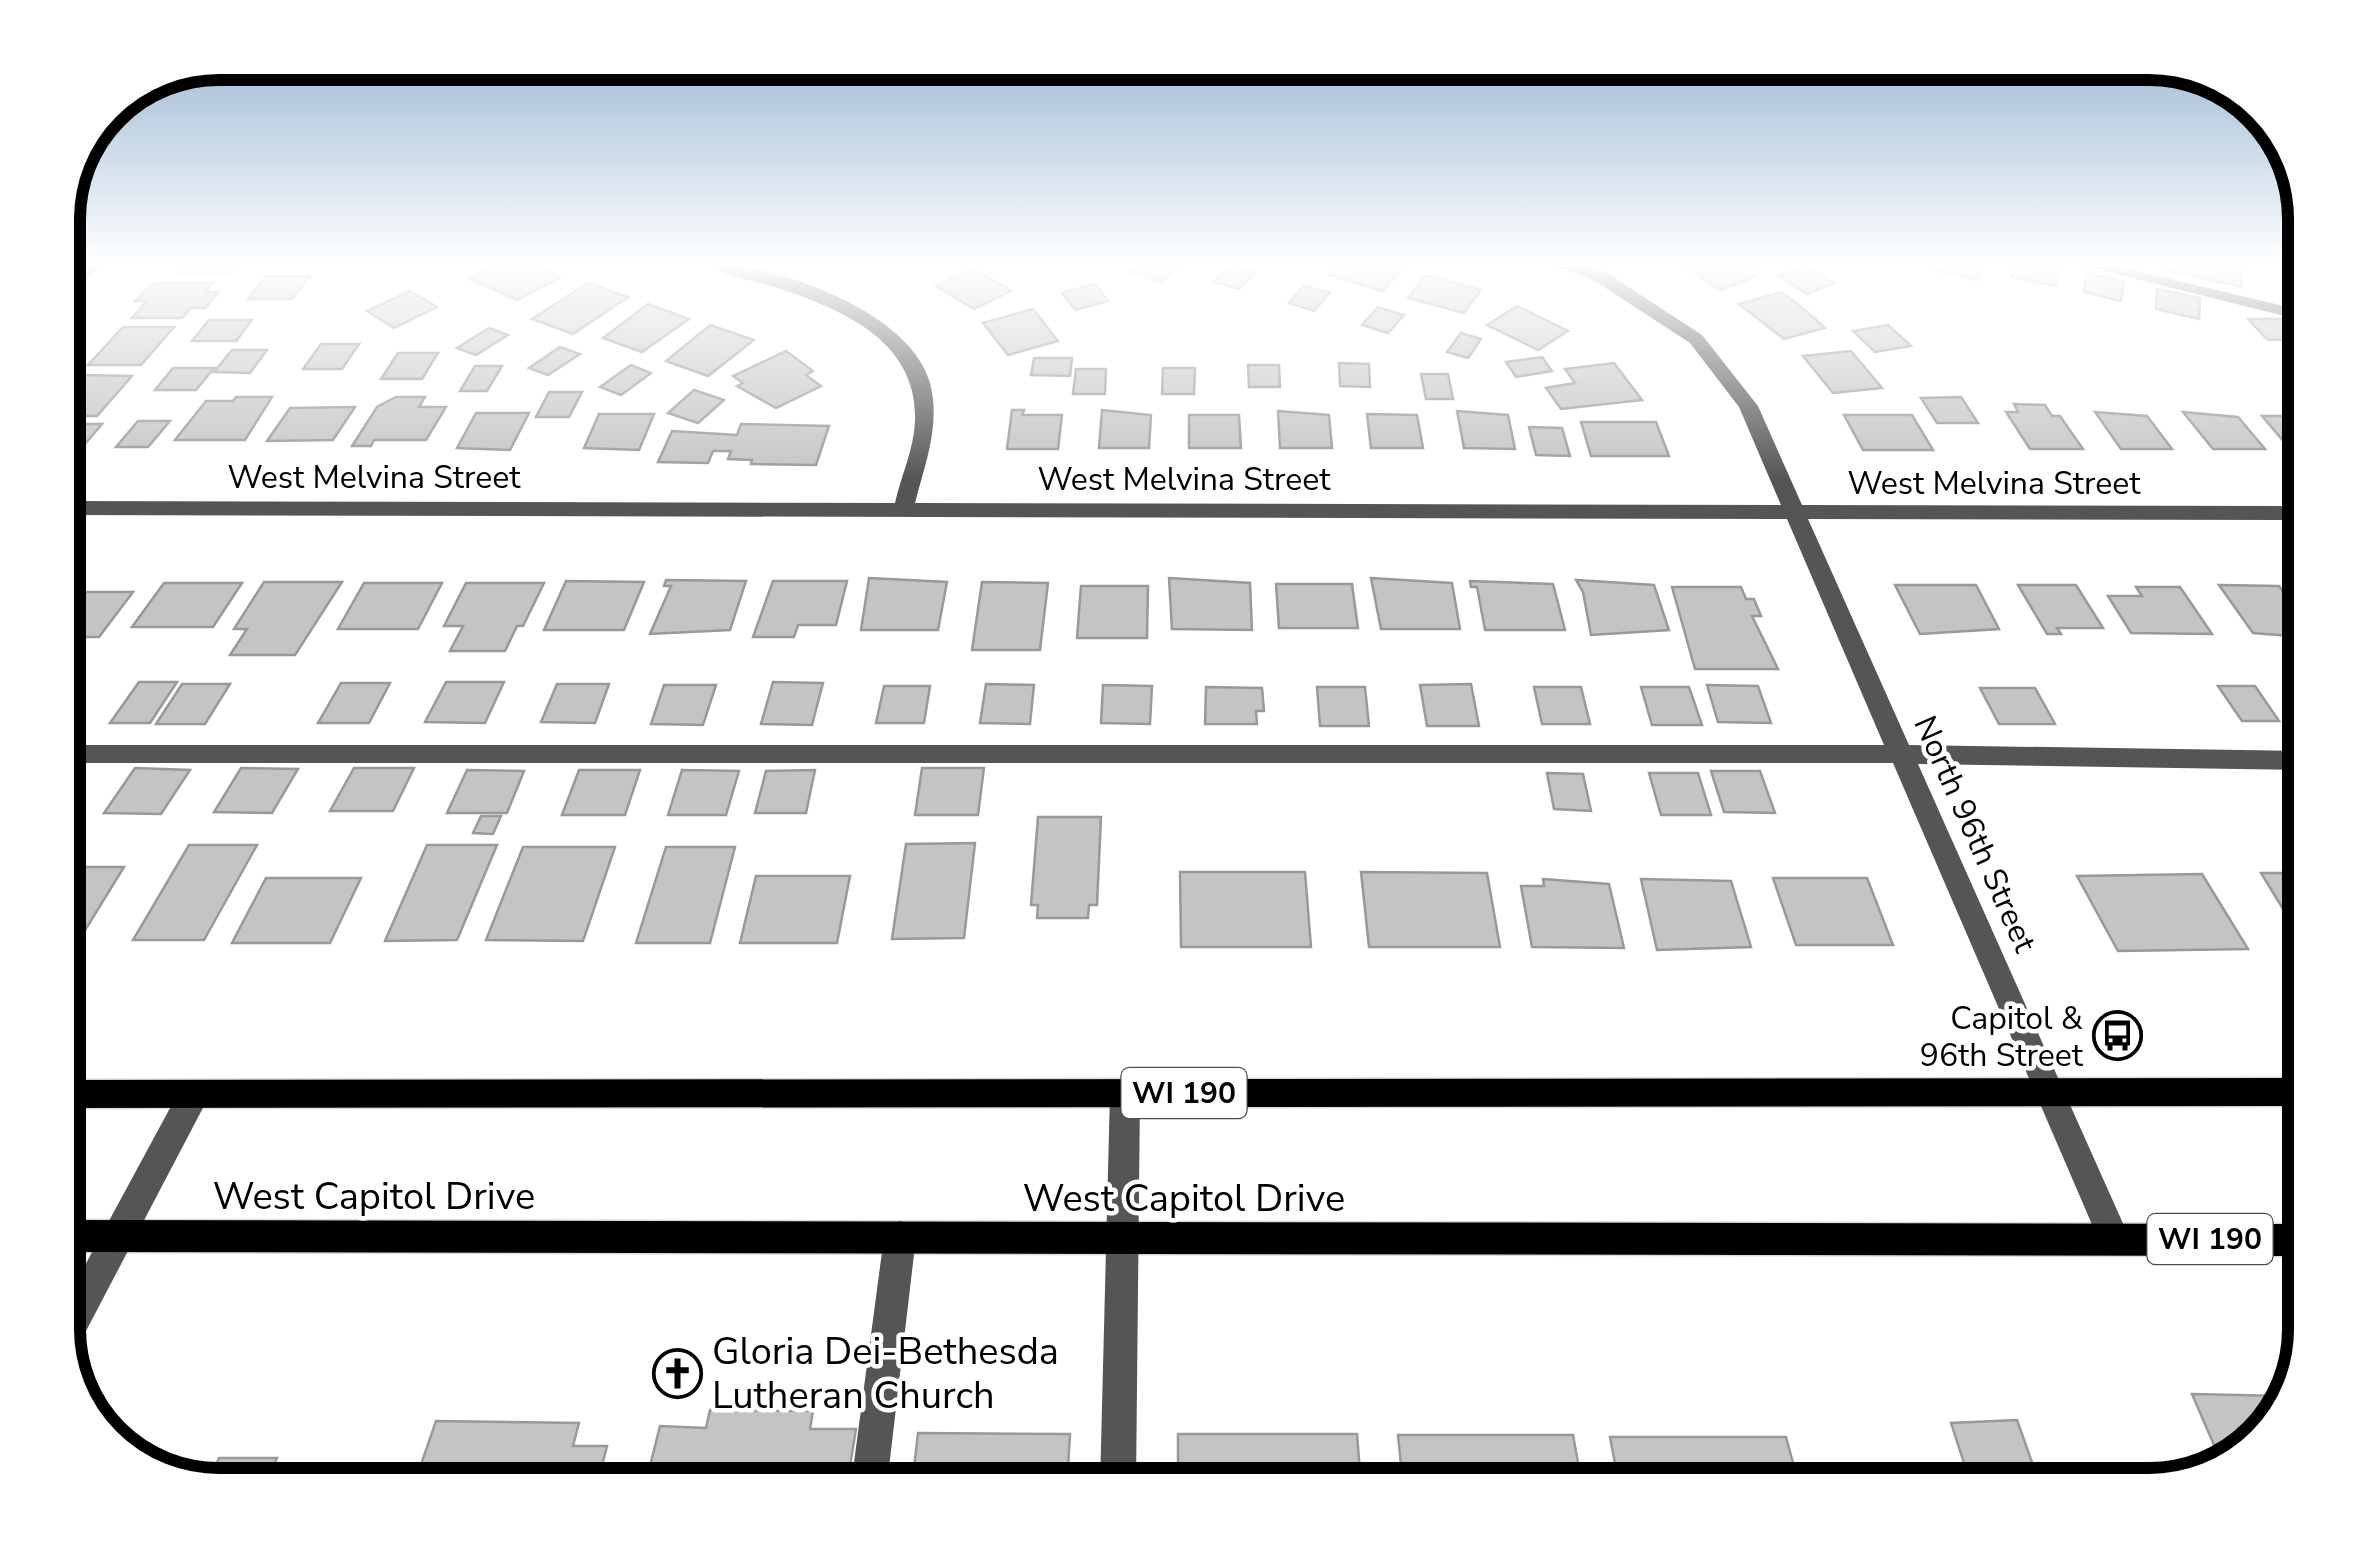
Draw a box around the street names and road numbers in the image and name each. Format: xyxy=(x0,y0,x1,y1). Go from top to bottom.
street label: West Melvina Street xyxy=(227,456,521,499)
street label: West Melvina Street xyxy=(1037,458,1331,501)
street label: West Melvina Street xyxy=(1847,462,2141,505)
street label: North 96th Street xyxy=(1904,709,2047,960)
road number: WI 190 xyxy=(1122,1068,1246,1118)
street label: West Capitol Drive xyxy=(213,1171,535,1222)
street label: West Capitol Drive xyxy=(1023,1173,1345,1224)
road number: WI 190 xyxy=(2148,1214,2272,1264)

